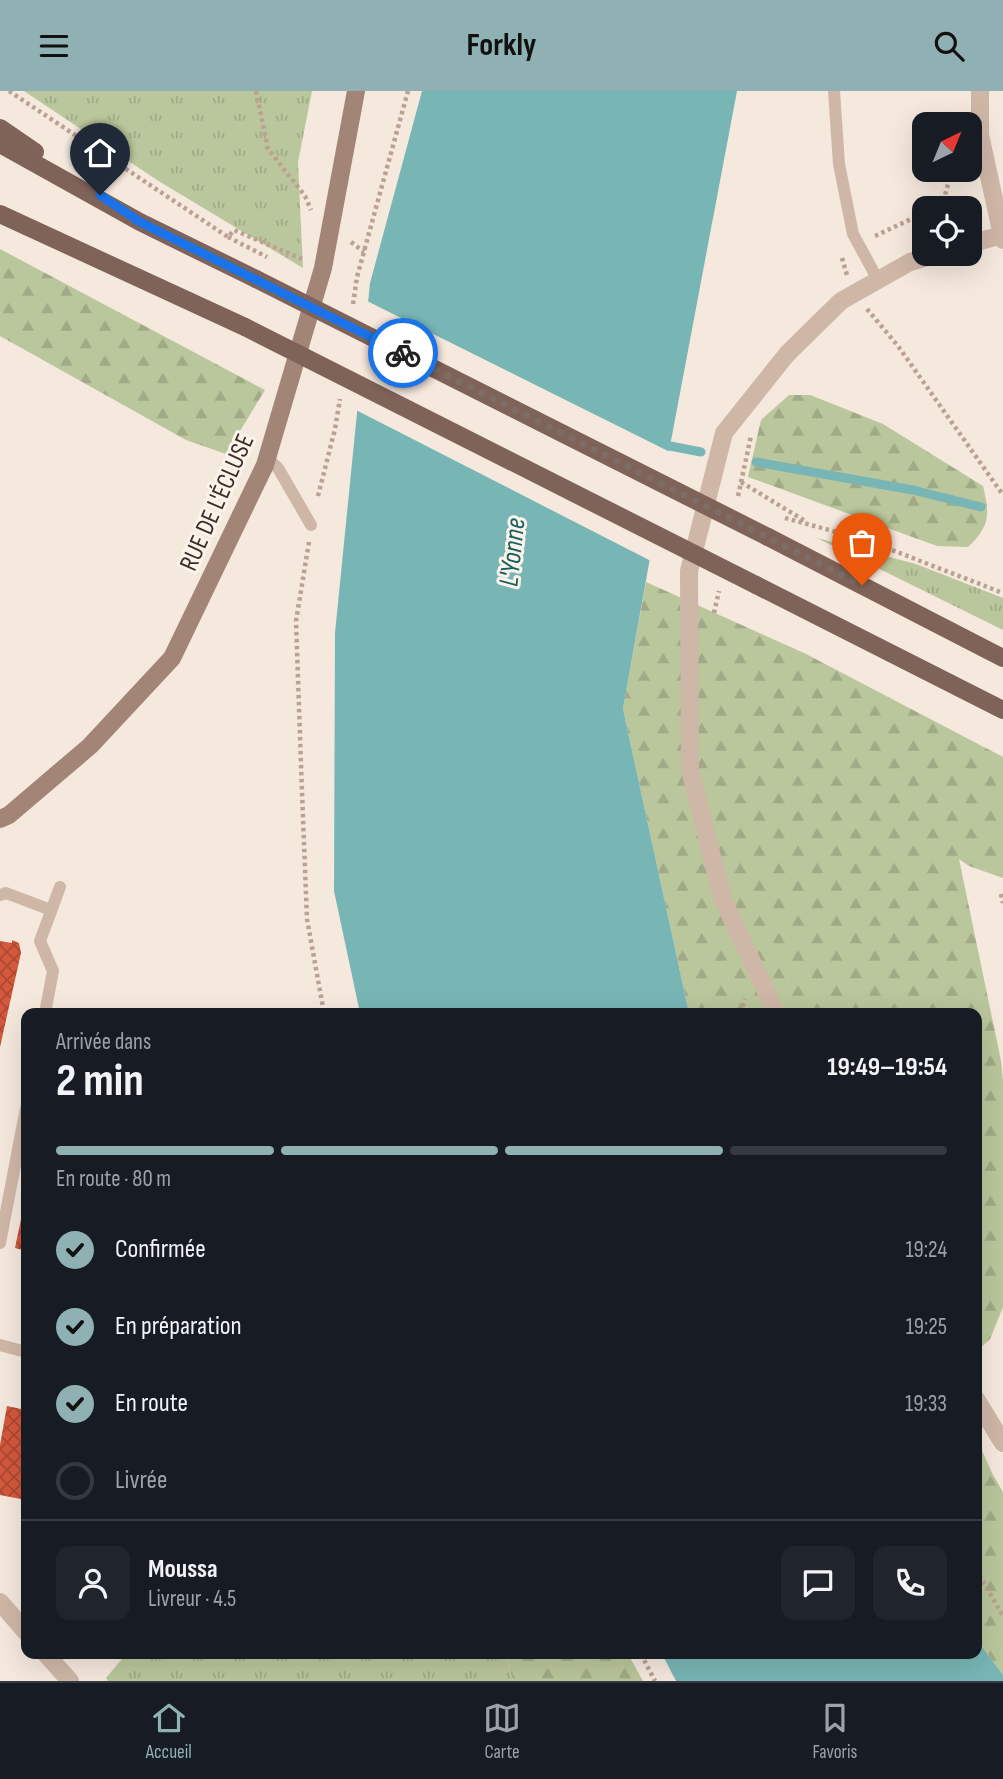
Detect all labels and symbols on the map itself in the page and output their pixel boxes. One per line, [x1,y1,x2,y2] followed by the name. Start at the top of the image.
[912,112,982,182] north arrow
[70,123,130,195] pin
[368,318,438,388] courier
[173,429,261,576] street label: RUE DE L'ÉCLUSE
[832,513,892,585] pin
[492,516,532,588] water label: L'Yonne

